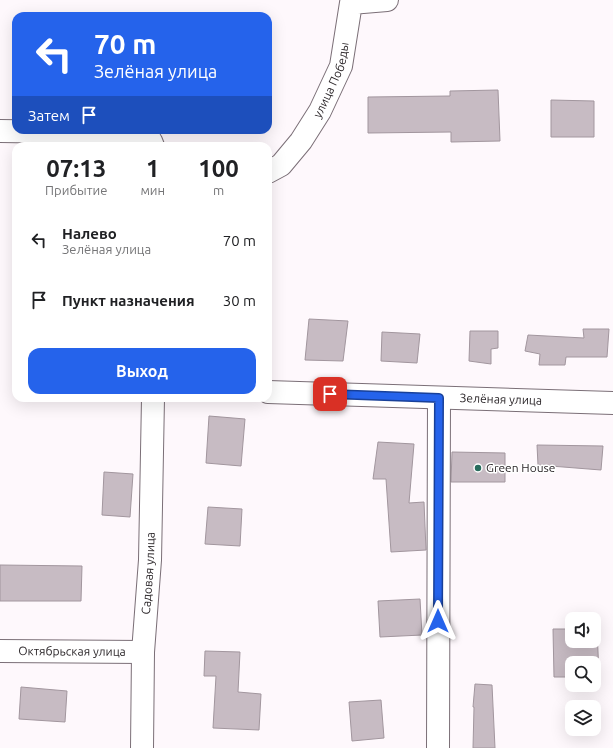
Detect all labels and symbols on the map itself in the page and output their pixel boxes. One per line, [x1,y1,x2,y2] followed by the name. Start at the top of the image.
[310,41,351,120] street label: улица Победы
[313,377,347,411] pin
[460,391,542,407] street label: Зелёная улица
[486,461,555,474] place label: Green House
[473,463,483,473] marker: Green House
[139,532,157,615] street label: Садовая улица
[417,600,459,642] position arrow
[18,644,126,658] street label: Октябрьская улица

